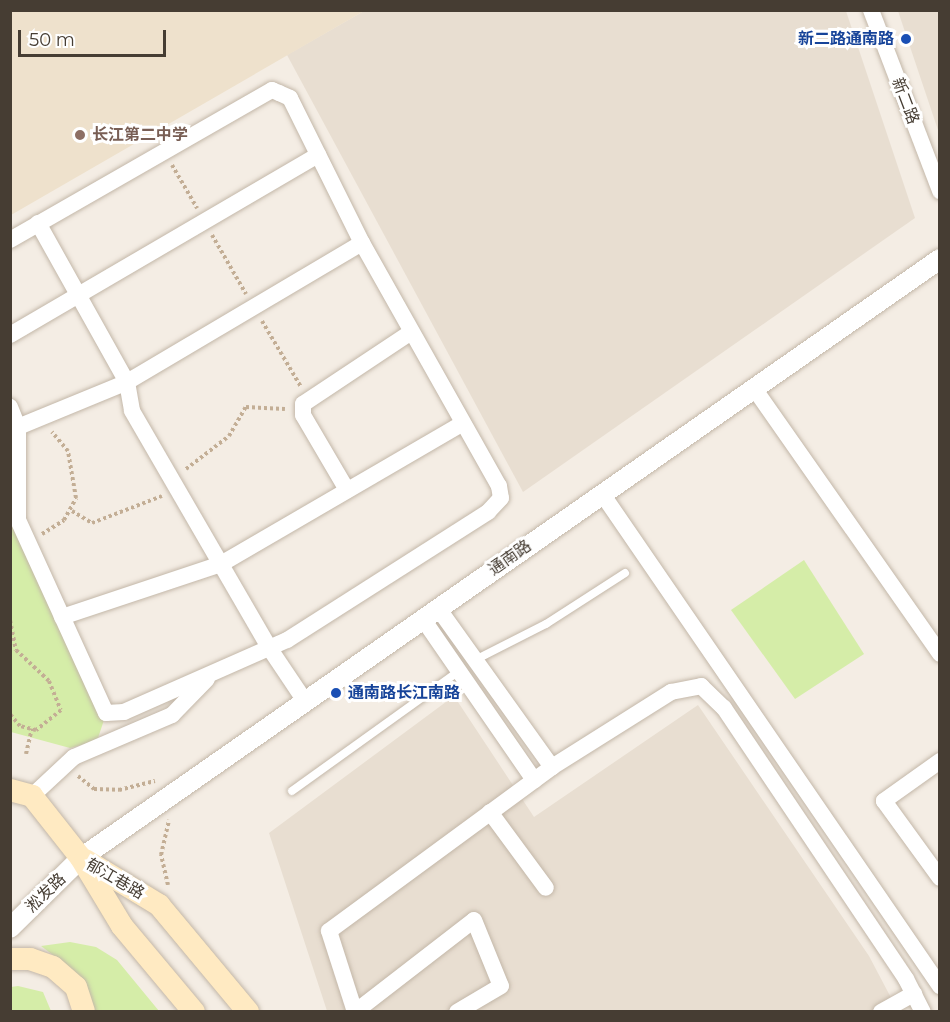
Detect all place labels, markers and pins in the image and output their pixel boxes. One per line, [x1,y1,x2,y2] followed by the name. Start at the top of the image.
[798,29,894,49] place label: 新二路通南路
[899,32,913,46] marker: 新二路通南路
[92,125,188,145] place label: 长江第二中学
[73,128,87,142] marker: 长江第二中学
[348,683,460,703] place label: 通南路长江南路
[329,686,343,700] marker: 通南路长江南路

